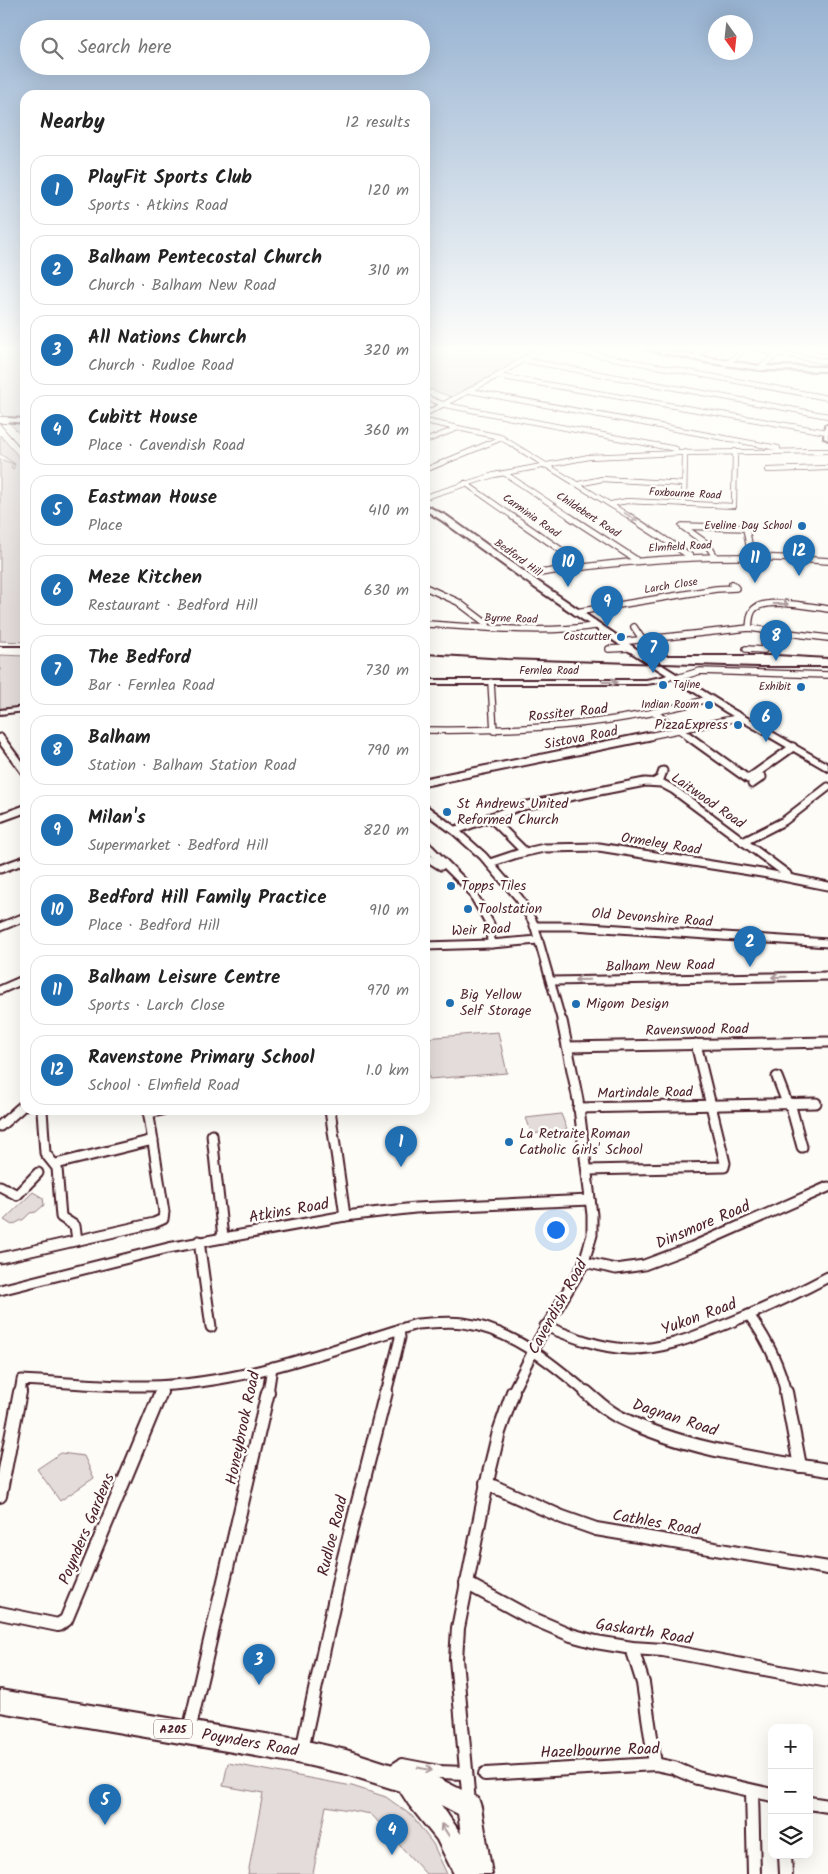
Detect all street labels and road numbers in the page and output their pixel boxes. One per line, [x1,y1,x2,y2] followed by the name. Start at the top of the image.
[648,483,722,505] street label: Foxbourne Road
[552,487,624,543] street label: Childebert Road
[498,489,564,543] street label: Carminia Road
[490,534,546,582] street label: Bedford Hill
[648,536,713,558] street label: Elmfield Road
[643,573,699,599] street label: Larch Close
[484,609,538,629] street label: Byrne Road
[519,662,579,680] street label: Fernlea Road
[527,698,610,728] street label: Rossiter Road
[542,720,621,756] street label: Sistova Road
[667,767,750,835] street label: Laitwood Road
[619,827,704,861] street label: Ormeley Road
[591,903,714,933] street label: Old Devonshire Road
[451,917,512,943] street label: Weir Road
[605,954,716,978] street label: Balham New Road
[645,1018,750,1042] street label: Ravenswood Road
[597,1081,694,1105] street label: Martindale Road
[247,1191,332,1230] street label: Atkins Road
[652,1193,755,1256] street label: Dinsmore Road
[522,1254,595,1359] street label: Cavendish Road
[658,1291,741,1342] street label: Yukon Road
[219,1368,267,1487] street label: Honeybrook Road
[629,1392,722,1444] street label: Dagnan Road
[52,1469,122,1589] street label: Poynders Gardens
[311,1492,355,1579] street label: Rudloe Road
[610,1503,703,1543] street label: Cathles Road
[594,1612,695,1652] street label: Gaskarth Road
[154,1720,192,1738] road number: A205
[200,1722,301,1764] street label: Poynders Road
[540,1736,661,1766] street label: Hazelbourne Road

